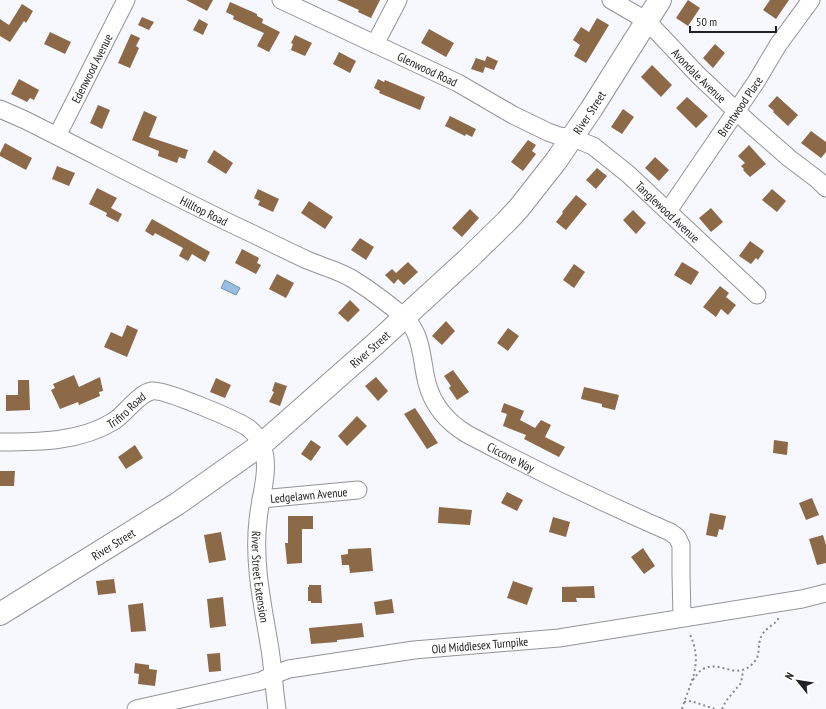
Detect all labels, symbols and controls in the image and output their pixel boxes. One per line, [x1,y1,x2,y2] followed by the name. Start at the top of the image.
[690,8,776,34] scale bar
[696,14,717,29] text: 50 m
[68,31,115,105] street label: Edenwood Avenue
[669,45,730,105] street label: Avondale Avenue
[395,48,460,89] street label: Glenwood Road
[714,73,765,139] street label: Brentwood Place
[569,87,609,137] street label: River Street
[633,178,703,245] street label: Tanglewood Avenue
[178,192,230,229] street label: Hilltop Road
[346,327,393,371] street label: River Street
[104,388,148,431] street label: Trifiro Road
[485,439,538,475] street label: Ciccone Way
[270,484,348,506] street label: Ledgelawn Avenue
[88,524,138,563] street label: River Street
[249,531,273,624] street label: River Street Extension
[431,633,529,656] street label: Old Middlesex Turnpike
[778,661,818,701] north arrow
[782,670,797,682] text: N

